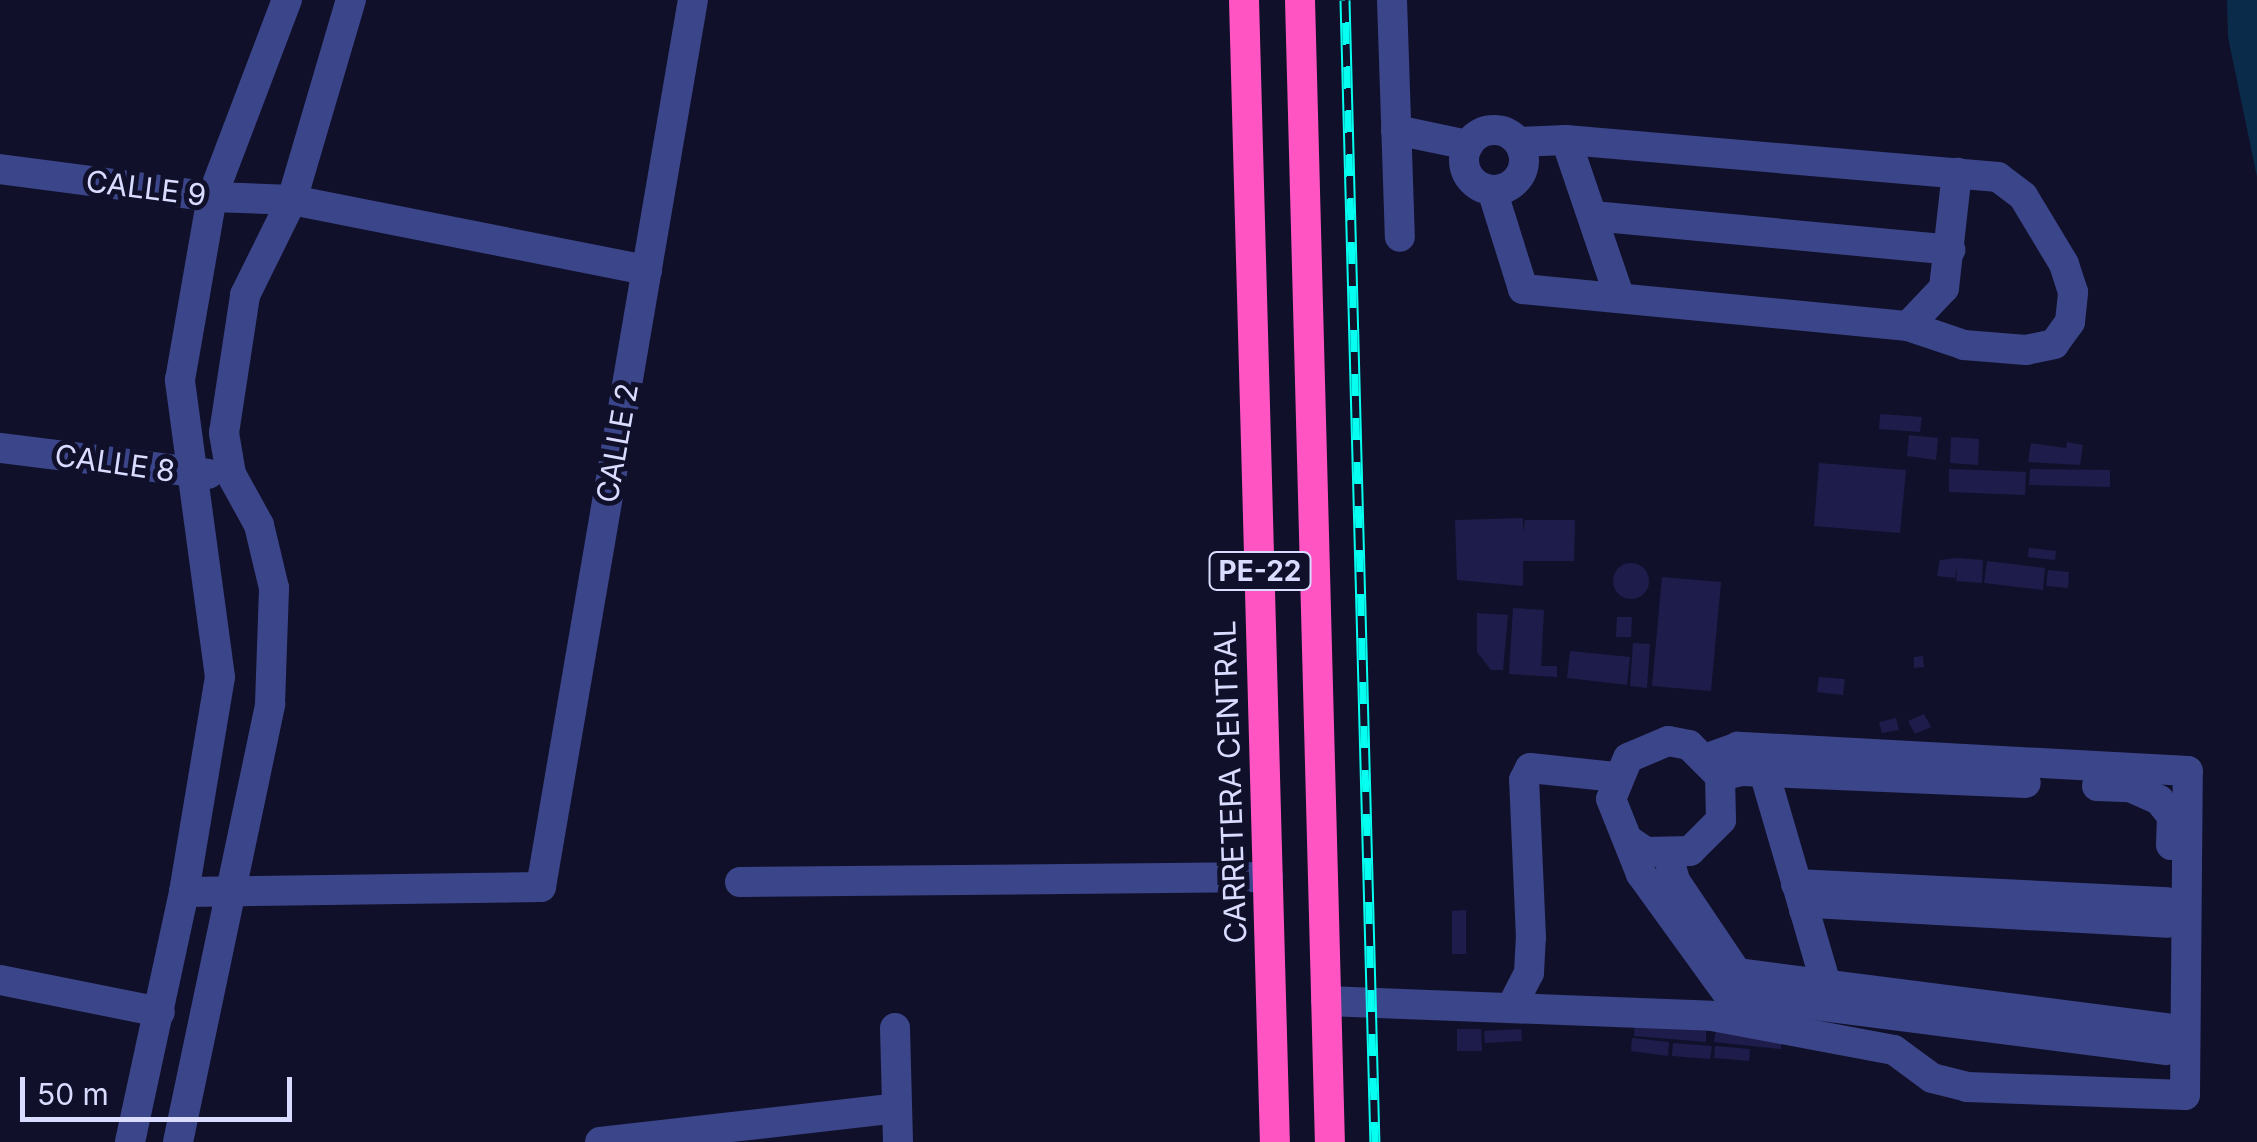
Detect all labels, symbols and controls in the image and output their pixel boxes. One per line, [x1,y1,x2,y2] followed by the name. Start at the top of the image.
[84,163,208,213] street label: CALLE 9
[589,380,645,506] street label: CALLE 2
[53,437,177,489] street label: CALLE 8
[1208,548,1312,594] road number: PE-22
[1206,620,1254,944] street label: CARRETERA CENTRAL
[25,1057,298,1119] scale bar
[37,1076,109,1112] text: 50 m

